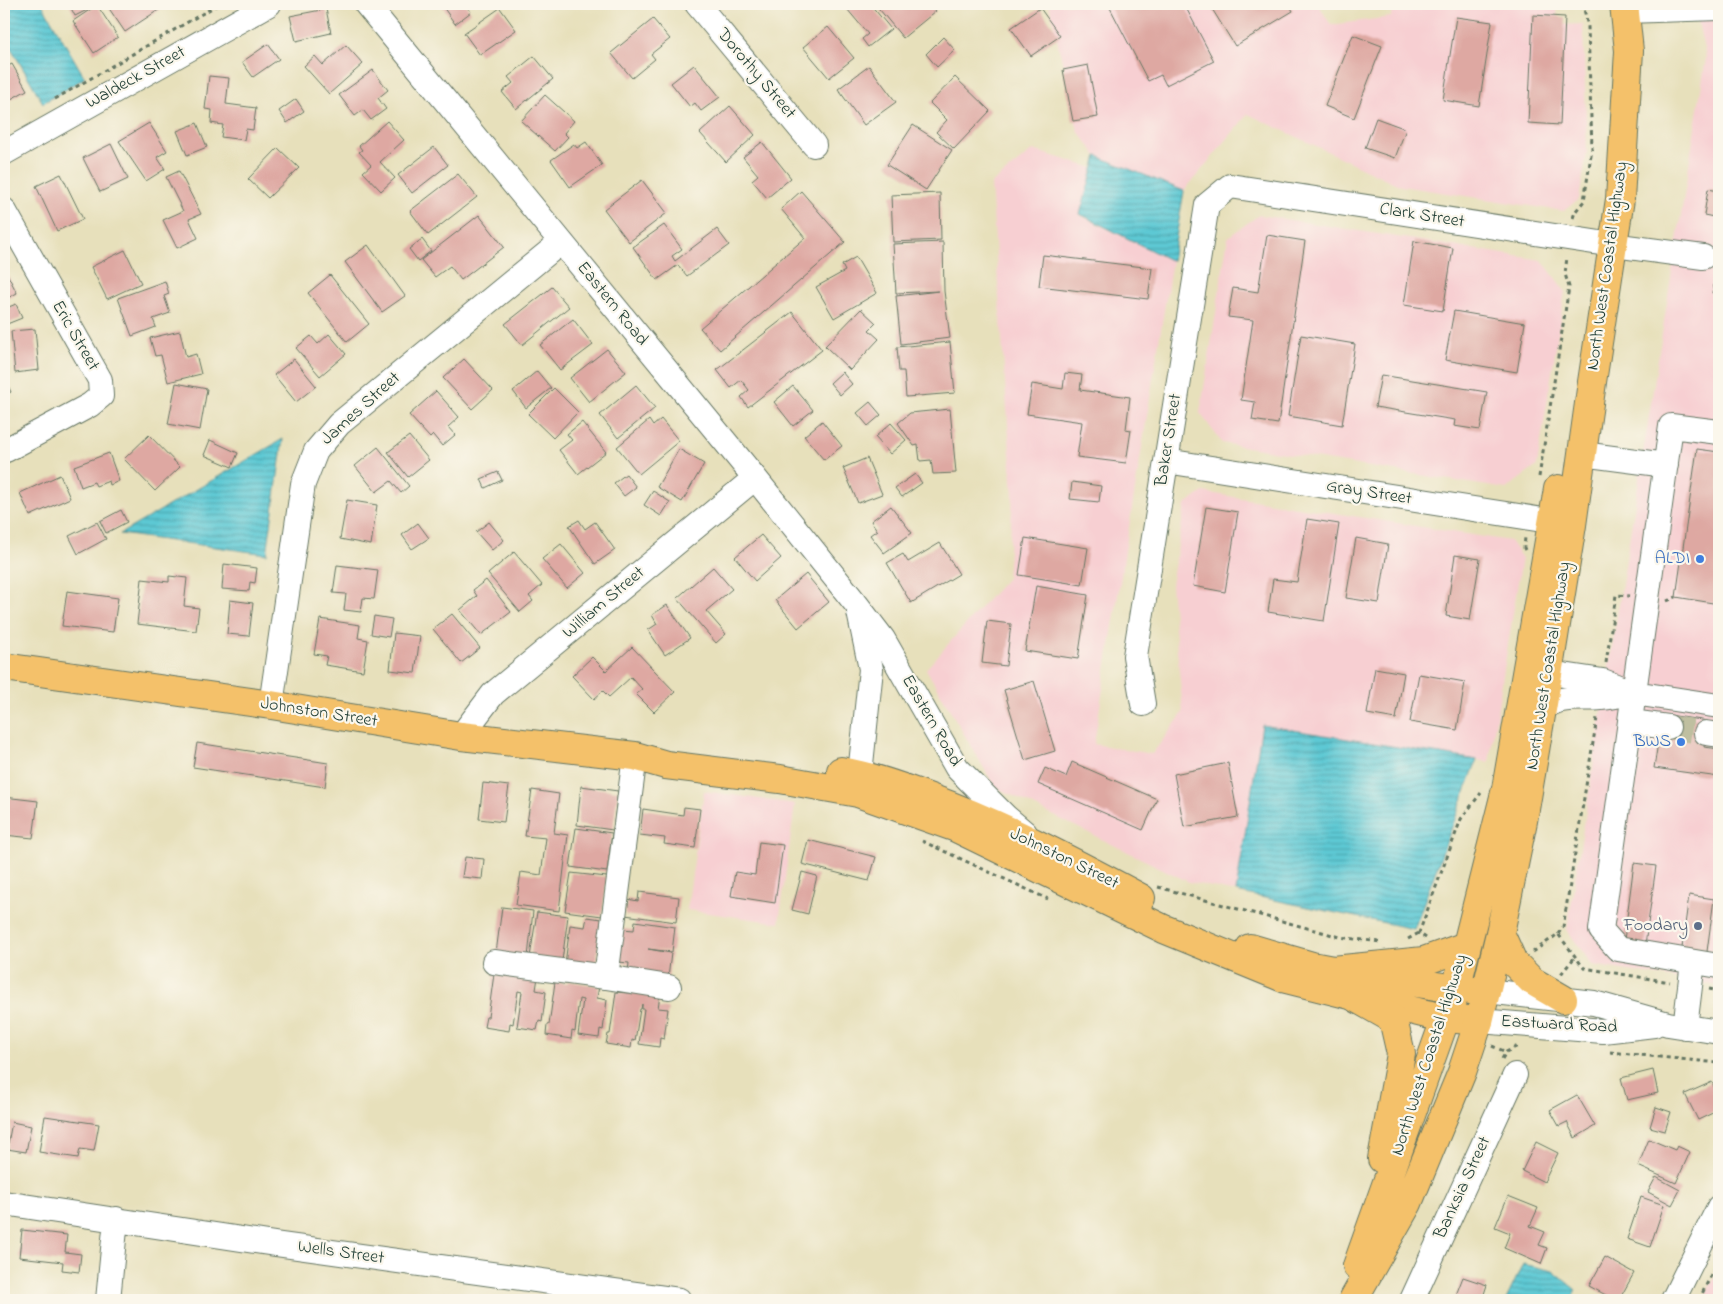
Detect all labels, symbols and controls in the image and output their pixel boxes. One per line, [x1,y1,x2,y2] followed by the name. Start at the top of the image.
[709,22,802,125] street label: Dorothy Street
[81,40,191,116] street label: Waldeck Street
[1580,160,1637,372] street label: North West Coastal Highway
[1378,196,1466,236] street label: Clark Street
[570,256,654,352] street label: Eastern Road
[44,296,106,376] street label: Eric Street
[315,366,407,452] street label: James Street
[1149,392,1189,489] street label: Baker Street
[1324,473,1414,513] street label: Gray Street
[1655,546,1690,572] place label: ALDI
[1694,553,1706,565] marker: ALDI
[1520,560,1579,772] street label: North West Coastal Highway
[557,561,651,645] street label: William Street
[894,670,968,772] street label: Eastern Road
[259,691,379,735] street label: Johnston Street
[1632,729,1671,755] place label: BWS
[1675,736,1687,748] marker: BWS
[1005,821,1123,897] street label: Johnston Street
[1623,913,1688,939] place label: Foodary
[1692,920,1704,932] marker: Foodary
[1385,951,1476,1159] street label: North West Coastal Highway
[1500,1009,1618,1041] street label: Eastward Road
[1427,1132,1498,1245] street label: Banksia Street
[296,1234,386,1272] street label: Wells Street

